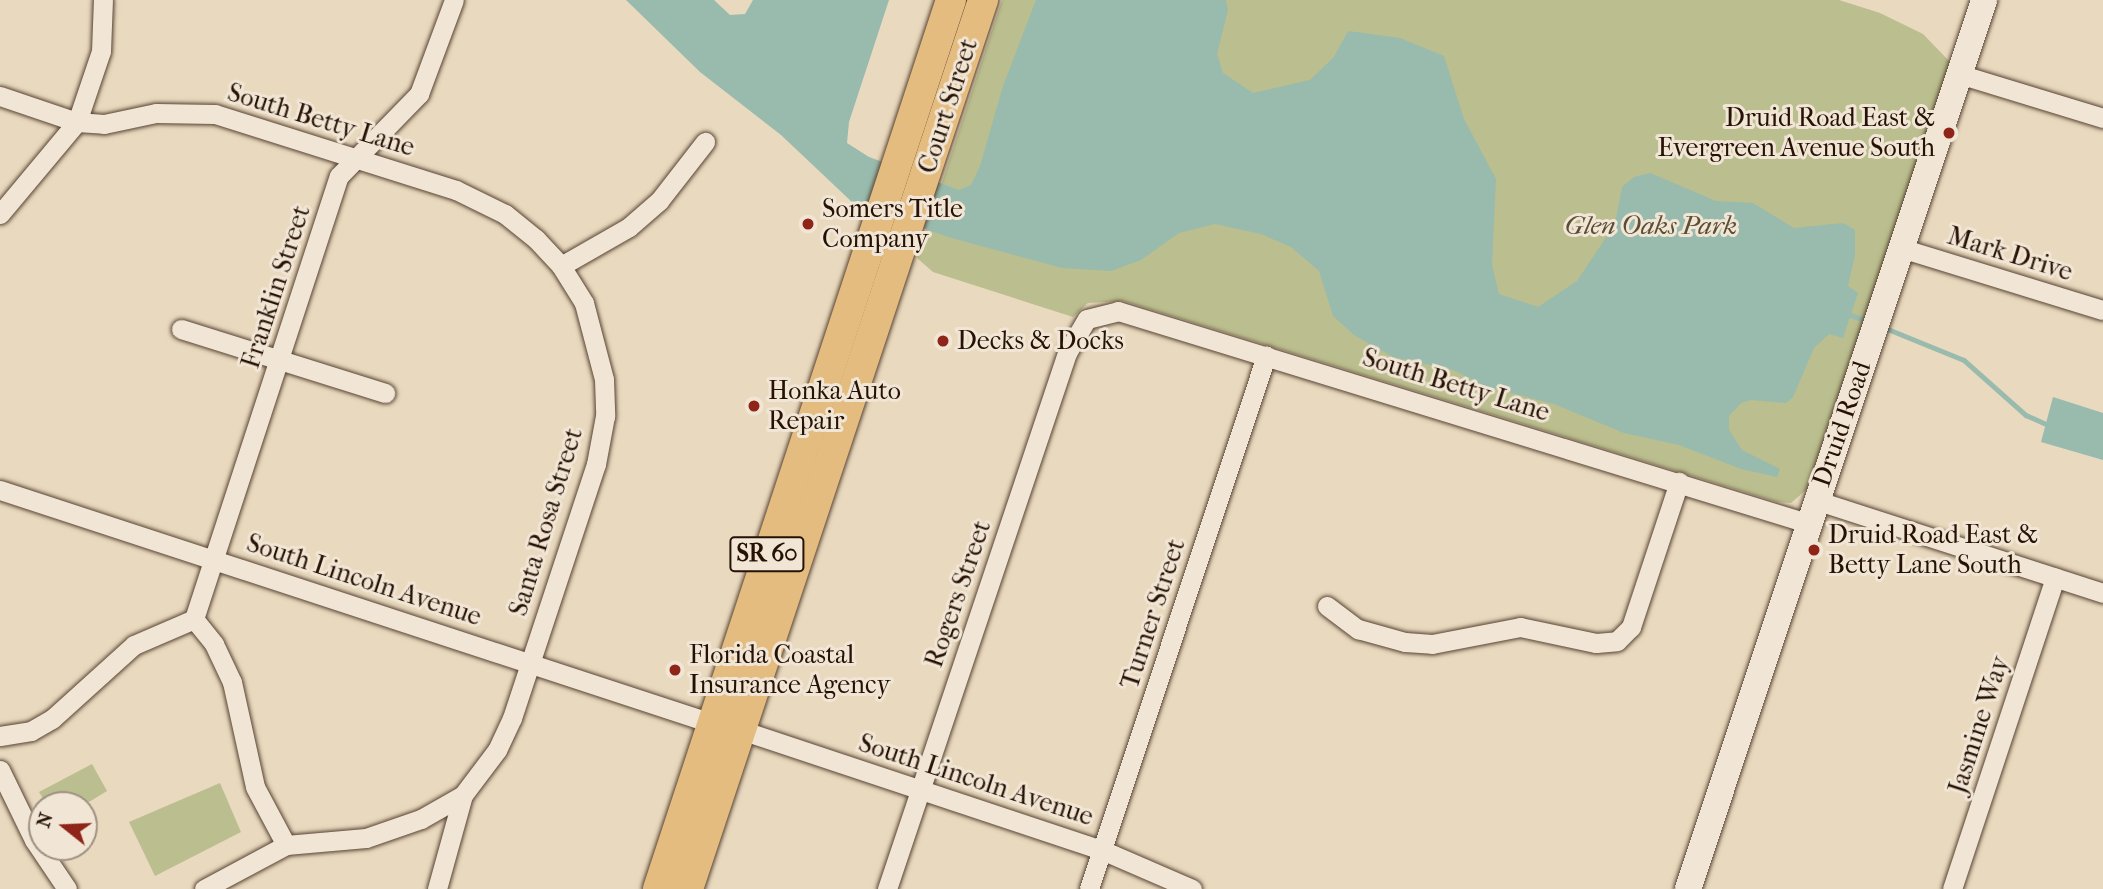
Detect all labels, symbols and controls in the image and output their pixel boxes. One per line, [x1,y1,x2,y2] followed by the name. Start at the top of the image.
[912,35,984,177] street label: Court Street
[224,77,418,163] street label: South Betty Lane
[1657,102,1935,164] place label: Druid Road East & Evergreen Avenue South
[1941,125,1957,141] marker: Druid Road East & Evergreen Avenue South
[822,193,963,255] place label: Somers Title Company
[235,201,317,373] street label: Franklin Street
[1565,210,1737,242] park label: Glen Oaks Park
[800,216,816,232] marker: Somers Title Company
[1944,220,2076,288] street label: Mark Drive
[957,325,1124,357] place label: Decks & Docks
[935,333,951,349] marker: Decks & Docks
[1359,342,1553,428] street label: South Betty Lane
[1806,357,1878,491] street label: Druid Road
[768,375,901,436] place label: Honka Auto Repair
[746,398,762,414] marker: Honka Auto Repair
[503,424,589,620] street label: Santa Rosa Street
[918,516,998,672] street label: Rogers Street
[1828,519,2038,580] place label: Druid Road East & Betty Lane South
[243,527,485,633] street label: South Lincoln Avenue
[728,534,806,574] road number: SR 60
[1114,535,1192,693] street label: Turner Street
[1806,542,1822,558] marker: Druid Road East & Betty Lane South
[689,639,890,700] place label: Florida Coastal Insurance Agency
[1942,652,2016,798] street label: Jasmine Way
[667,662,683,678] marker: Florida Coastal Insurance Agency
[855,727,1097,833] street label: South Lincoln Avenue
[28,791,98,861] north arrow
[32,810,58,830] text: N

